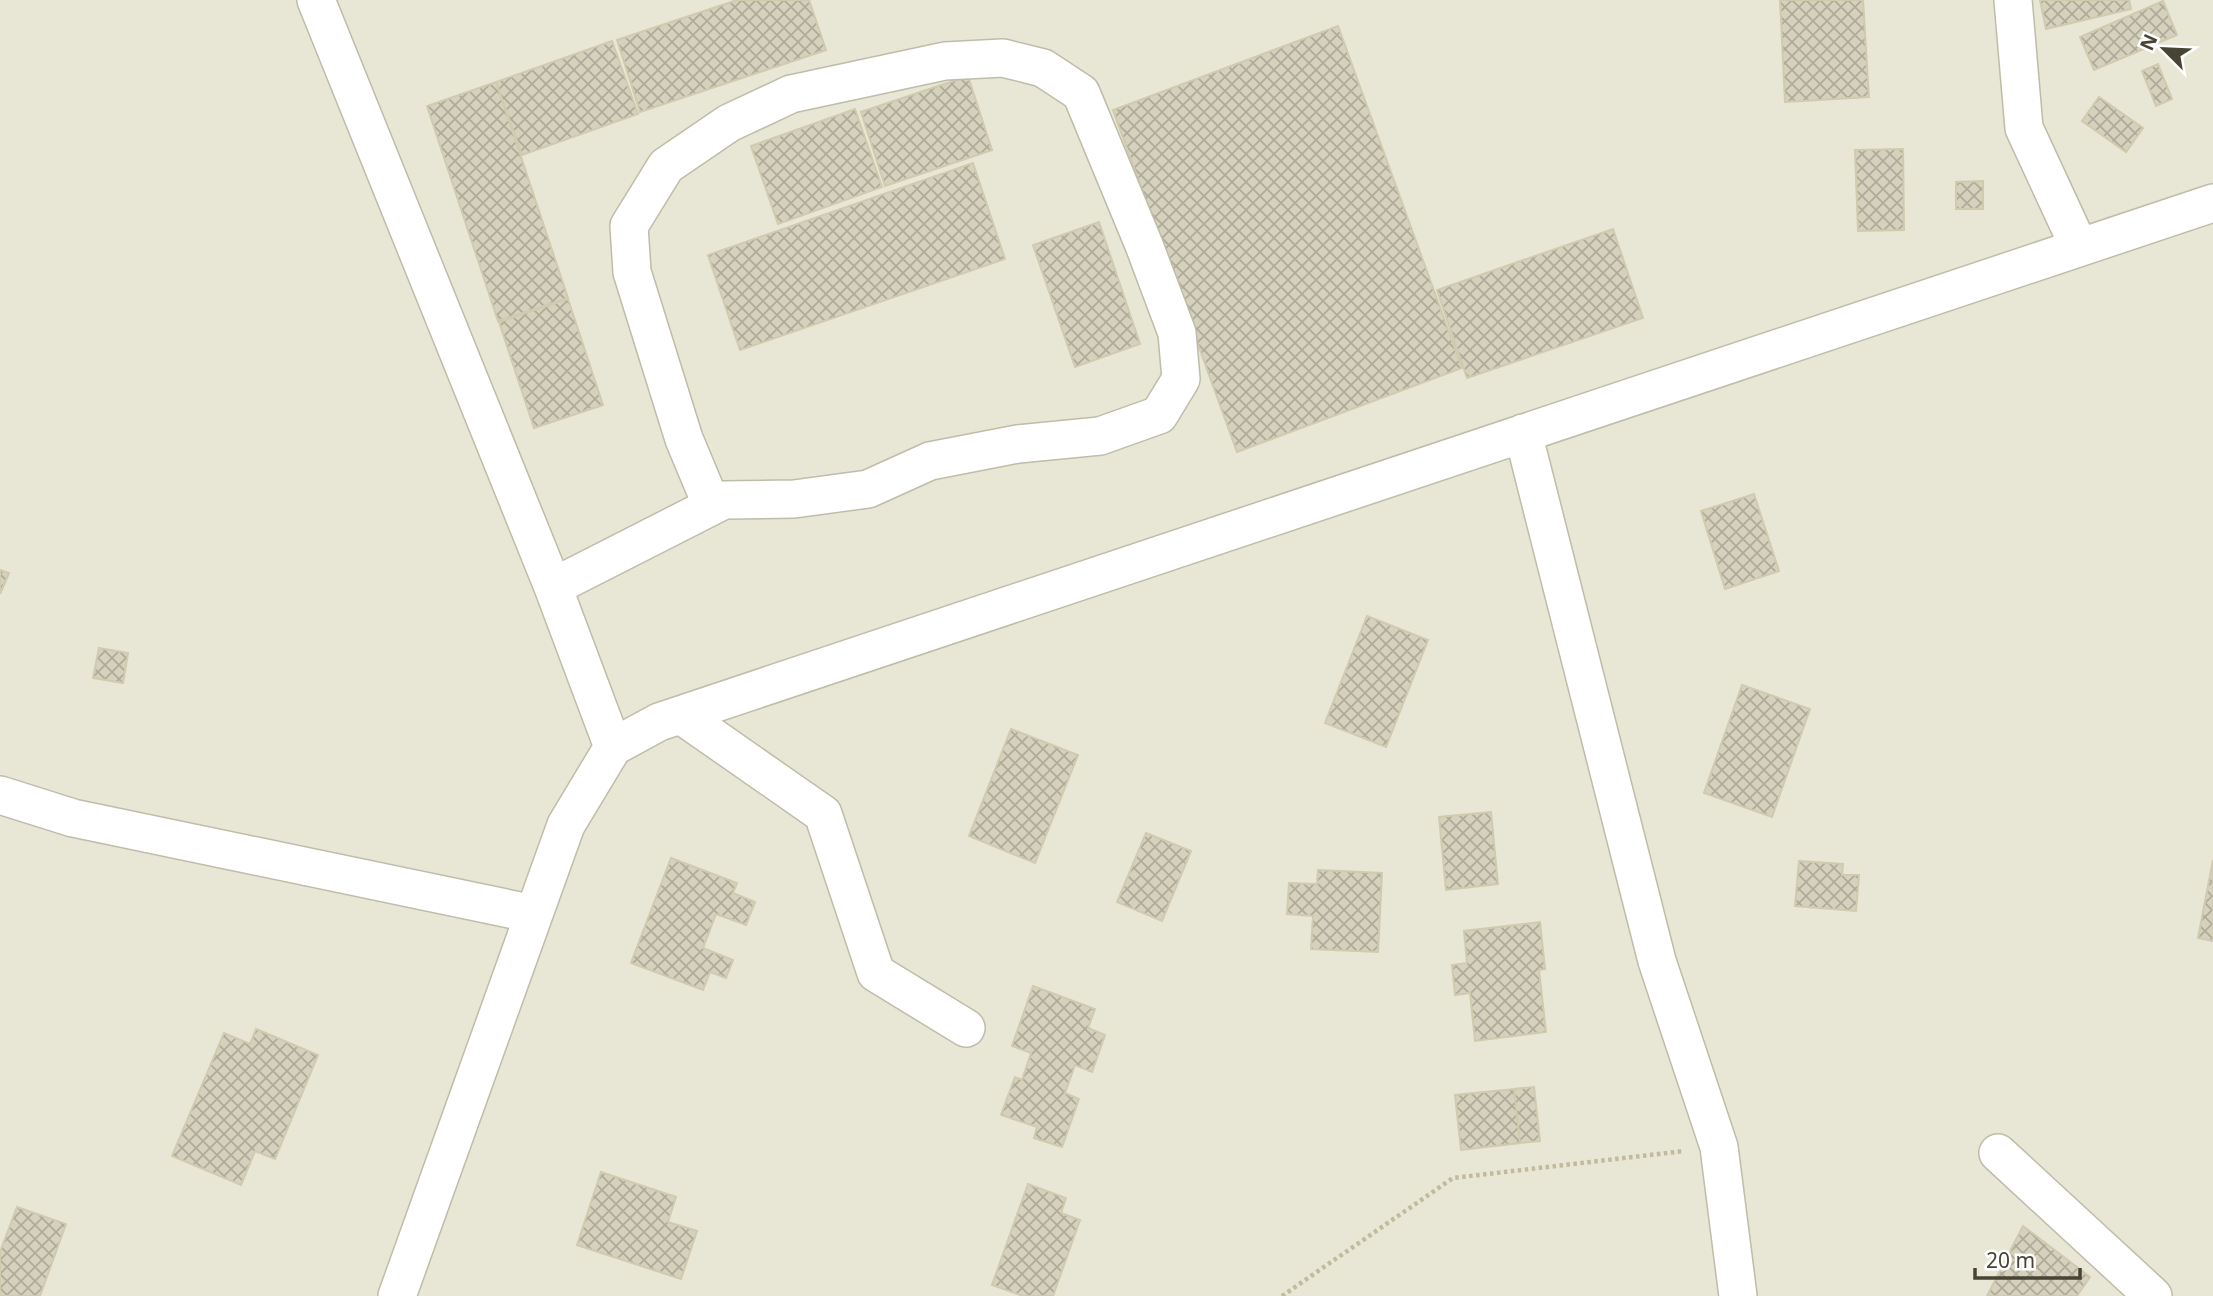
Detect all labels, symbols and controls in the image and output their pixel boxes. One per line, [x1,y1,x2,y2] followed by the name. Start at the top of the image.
[2129,14,2199,84] north arrow
[2133,30,2163,54] text: N
[1975,1236,2080,1280] scale bar
[1986,1246,2035,1274] text: 20 m

